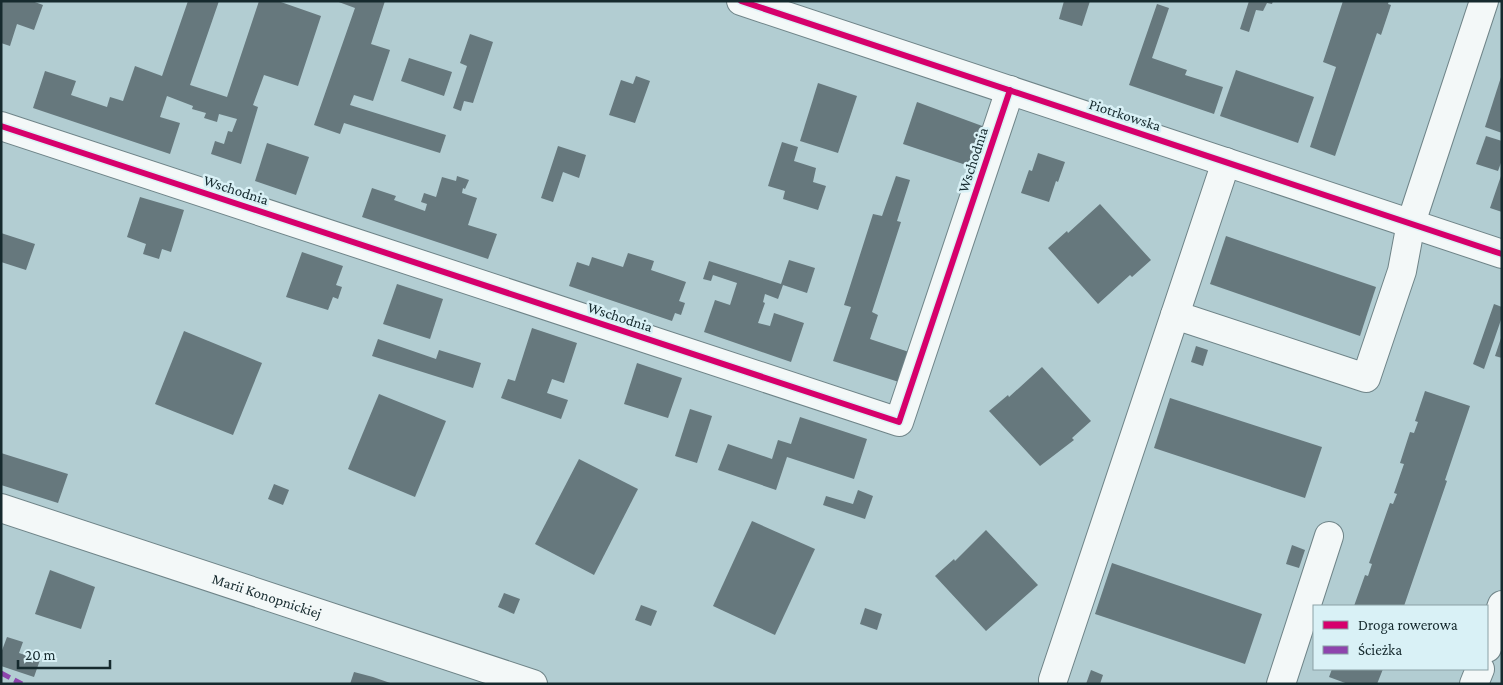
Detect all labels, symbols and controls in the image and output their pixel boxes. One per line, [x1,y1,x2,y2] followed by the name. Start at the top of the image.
[1087,96,1163,134] street label: Piotrkowska
[955,125,991,195] street label: Wschodnia
[201,172,271,208] street label: Wschodnia
[585,299,655,335] street label: Wschodnia
[210,570,324,622] street label: Marii Konopnickiej
[1313,605,1488,670] legend
[1358,617,1458,634] text: Droga rowerowa
[18,638,110,670] scale bar
[1358,642,1402,658] text: Ścieżka
[25,647,56,663] text: 20 m

